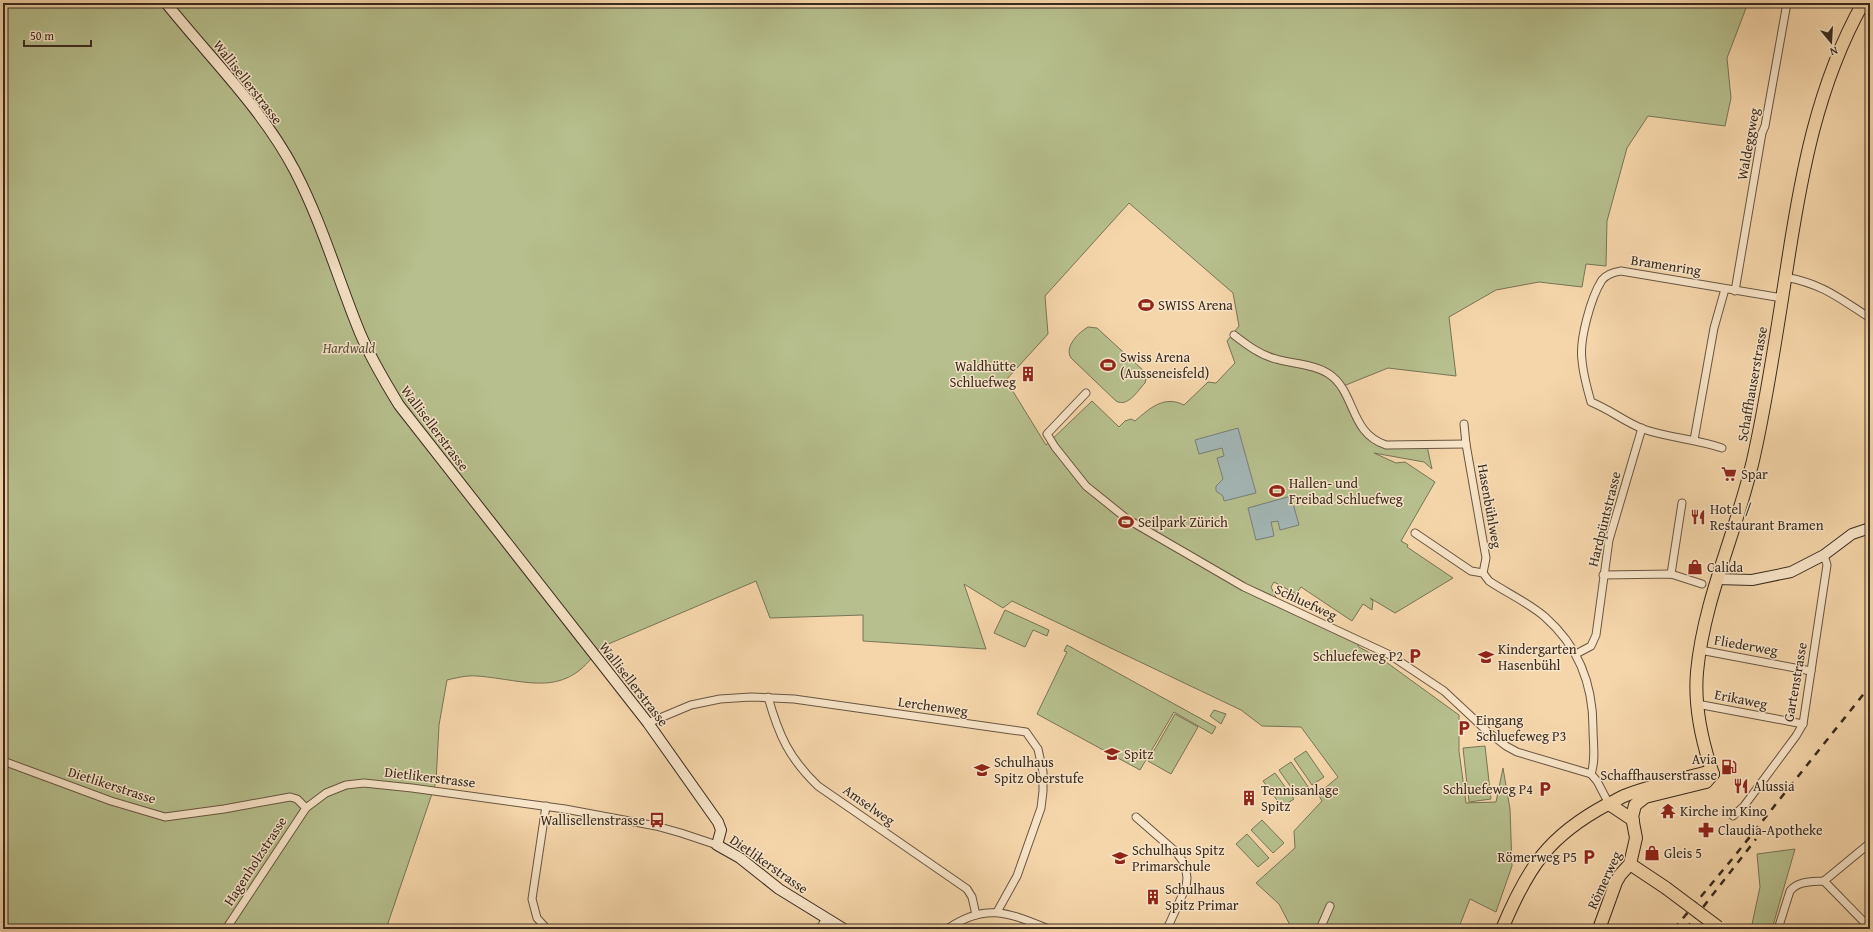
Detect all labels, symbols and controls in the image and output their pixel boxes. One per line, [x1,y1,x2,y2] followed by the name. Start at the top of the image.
[24,22,91,48] scale bar
[1811,22,1851,62] north arrow
[30,27,54,44] text: 50 m
[209,35,288,129] street label: Wallisellerstrasse
[1828,43,1840,60] text: N
[1732,106,1764,182] street label: Waldeggweg
[1630,250,1702,280] street label: Bramenring
[1158,295,1233,315] place label: SWISS Arena
[1137,296,1155,314] sports icon: SWISS Arena
[1732,324,1772,443] street label: Schaffhauserstrasse
[322,338,375,358] park label: Hardwald
[1120,347,1209,383] place label: Swiss Arena (Ausseneisfeld)
[950,356,1016,392] place label: Waldhütte Schluefweg
[1099,356,1117,374] sports icon: Swiss Arena (Ausseneisfeld)
[1019,365,1037,383] building icon: Waldhütte Schluefweg
[396,381,474,475] street label: Wallisellerstrasse
[1473,462,1507,550] street label: Hasenbühlweg
[1741,464,1768,484] place label: Spar
[1720,465,1738,483] supermarket icon: Spar
[1583,469,1626,569] street label: Hardpüntstrasse
[1289,473,1403,509] place label: Hallen- und Freibad Schluefweg
[1268,482,1286,500] sports icon: Hallen- und Freibad Schluefweg
[1710,499,1824,535] place label: Hotel / Restaurant Bramen
[1689,508,1707,526] restaurant icon: Hotel / Restaurant Bramen
[1138,512,1228,532] place label: Seilpark Zürich
[1117,513,1135,531] sports icon: Seilpark Zürich
[1707,557,1744,577] place label: Calida
[1686,558,1704,576] shop icon: Calida
[1272,579,1340,625] street label: Schluefweg
[1713,630,1779,660] street label: Fliederweg
[595,637,674,731] street label: Wallisellerstrasse
[1498,639,1577,675] place label: Kindergarten Hasenbühl
[1778,640,1812,723] street label: Gartenstrasse
[1313,646,1403,666] place label: Schluefeweg P2
[1406,647,1424,665] parking icon: Schluefeweg P2
[1477,648,1495,666] school or university icon: Kindergarten Hasenbühl
[1713,684,1769,714] street label: Erikaweg
[897,691,969,721] street label: Lerchenweg
[1476,710,1566,746] place label: Eingang Schluefeweg P3
[1455,719,1473,737] parking icon: Eingang Schluefeweg P3
[1124,744,1153,764] place label: Spitz
[1103,745,1121,763] school or university icon: Spitz
[1600,749,1717,785] place label: Avia Schaffhauserstrasse
[994,752,1084,788] place label: Schulhaus Spitz Oberstufe
[1720,758,1738,776] fuel station icon: Avia Schaffhauserstrasse
[65,761,159,809] street label: Dietlikerstrasse
[973,761,991,779] school or university icon: Schulhaus Spitz Oberstufe
[383,762,477,793] street label: Dietlikerstrasse
[1753,776,1795,796] place label: Alussia
[1732,777,1750,795] restaurant icon: Alussia
[1443,779,1533,799] place label: Schluefeweg P4
[839,780,899,830] street label: Amselweg
[1261,780,1339,816] place label: Tennisanlage Spitz
[1536,780,1554,798] parking icon: Schluefeweg P4
[1240,789,1258,807] building icon: Tennisanlage Spitz
[1680,801,1767,821] place label: Kirche im Kino
[1659,802,1677,820] temple icon: Kirche im Kino
[540,810,645,830] place label: Wallisellenstrasse
[648,811,666,829] bus stop icon: Wallisellenstrasse
[219,812,292,910] street label: Hagenholzstrasse
[1718,820,1823,840] place label: Claudia-Apotheke
[1697,821,1715,839] pharmacy icon: Claudia-Apotheke
[726,830,813,899] street label: Dietlikerstrasse
[1132,840,1224,876] place label: Schulhaus Spitz Primarschule
[1664,843,1702,863] place label: Gleis 5
[1643,844,1661,862] shop icon: Gleis 5
[1497,847,1577,867] place label: Römerweg P5
[1580,848,1598,866] parking icon: Römerweg P5
[1582,848,1626,912] street label: Römerweg
[1111,849,1129,867] school or university icon: Schulhaus Spitz Primarschule
[1165,879,1239,915] place label: Schulhaus Spitz Primar
[1144,888,1162,906] building icon: Schulhaus Spitz Primar

